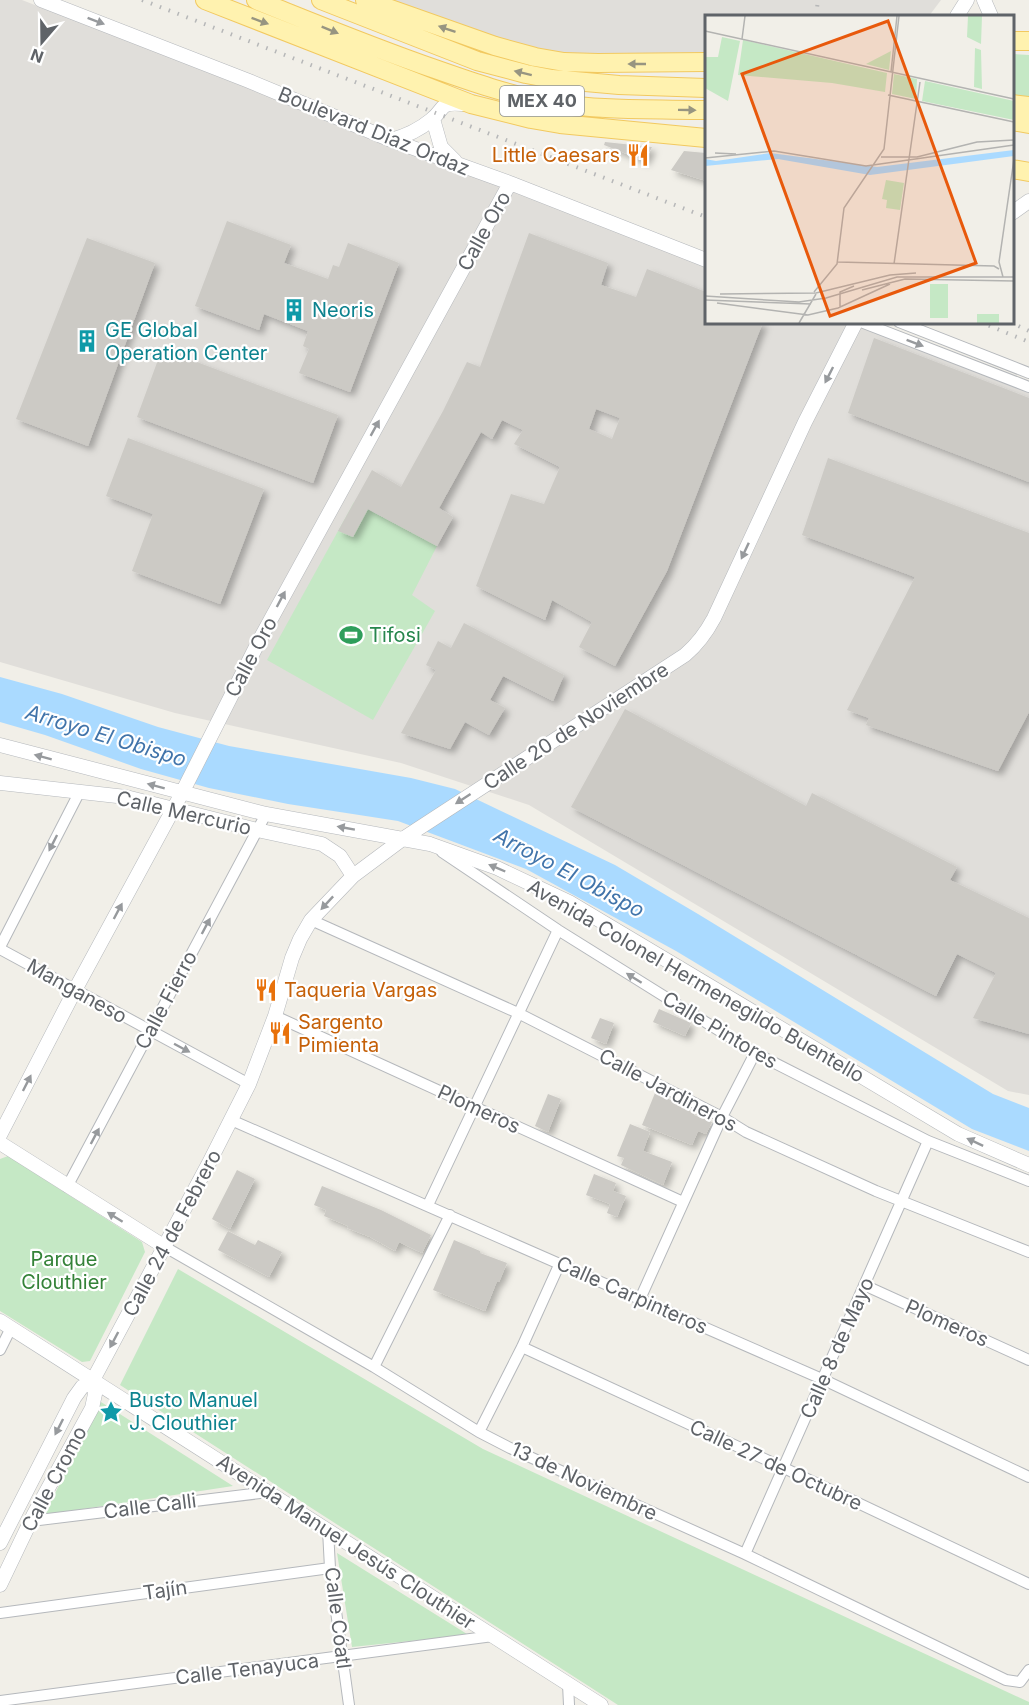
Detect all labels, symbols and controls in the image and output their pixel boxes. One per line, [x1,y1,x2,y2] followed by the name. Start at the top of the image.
[12,12,72,72] north arrow
[705,15,1014,324] inset map
[87,17,105,26] one-way arrow
[251,17,269,27] one-way arrow
[437,23,455,33] one-way arrow
[322,25,340,35] one-way arrow
[28,45,46,68] text: N
[627,59,646,69] one-way arrow
[514,67,532,77] one-way arrow
[275,82,473,180] street label: Boulevard Diaz Ordaz
[500,86,584,116] road number: MEX 40
[678,105,697,115] one-way arrow
[625,142,651,168] restaurant icon: Little Caesars
[492,143,620,167] place label: Little Caesars
[452,187,516,275] street label: Calle Oro
[281,297,307,323] building icon: Neoris
[312,298,374,322] place label: Neoris
[105,318,268,365] place label: GE Global Operation Center
[74,328,100,354] building icon: GE Global Operation Center
[907,339,925,349] one-way arrow
[824,366,834,383] one-way arrow
[370,419,380,436] one-way arrow
[741,542,750,559] one-way arrow
[276,591,286,608] one-way arrow
[220,613,282,701] street label: Calle Oro
[338,622,364,648] sports icon: Tifosi
[369,623,421,647] place label: Tifosi
[479,657,673,795] street label: Calle 20 de Noviembre
[22,699,189,772] water label: Arroyo El Obispo
[34,752,52,761] one-way arrow
[147,781,165,791] one-way arrow
[114,786,254,840] street label: Calle Mercurio
[455,793,471,804] one-way arrow
[489,822,649,923] water label: Arroyo El Obispo
[336,823,355,832] one-way arrow
[48,835,58,852] one-way arrow
[487,863,505,873] one-way arrow
[523,874,869,1088] street label: Avenida Colonel Hermenegildo Buentello
[320,895,334,910] one-way arrow
[113,902,123,919] one-way arrow
[201,917,211,934] one-way arrow
[130,947,202,1053] street label: Calle Fierro
[23,954,131,1028] street label: Manganeso
[626,972,642,983] one-way arrow
[253,977,279,1003] restaurant icon: Taqueria Vargas
[284,978,437,1002] place label: Taqueria Vargas
[658,986,782,1074] street label: Calle Pintores
[298,1010,383,1057] place label: Sargento Pimienta
[267,1020,293,1046] restaurant icon: Sargento Pimienta
[174,1043,191,1053] one-way arrow
[595,1043,741,1137] street label: Calle Jardineros
[22,1075,32,1092] one-way arrow
[434,1079,524,1139] street label: Plomeros
[90,1127,100,1144] one-way arrow
[967,1138,984,1147] one-way arrow
[118,1145,226,1321] street label: Calle 24 de Febrero
[107,1211,123,1222] one-way arrow
[21,1247,107,1294] park label: Parque Clouthier
[553,1251,711,1339] street label: Calle Carpinteros
[795,1274,879,1422] street label: Calle 8 de Mayo
[902,1294,992,1352] street label: Plomeros
[109,1332,119,1349] one-way arrow
[129,1388,258,1435] place label: Busto Manuel J. Clouthier
[98,1399,124,1425] place icon: Busto Manuel J. Clouthier
[686,1414,866,1516] street label: Calle 27 de Octubre
[54,1418,64,1435] one-way arrow
[16,1422,92,1536] street label: Calle Cromo
[507,1437,661,1525] street label: 13 de Noviembre
[212,1449,480,1635] street label: Avenida Manuel Jesús Clouthier
[102,1488,198,1524] street label: Calle Calli
[320,1566,356,1670] street label: Calle Cóatl
[141,1575,189,1605] street label: Tajín
[174,1648,320,1690] street label: Calle Tenayuca

